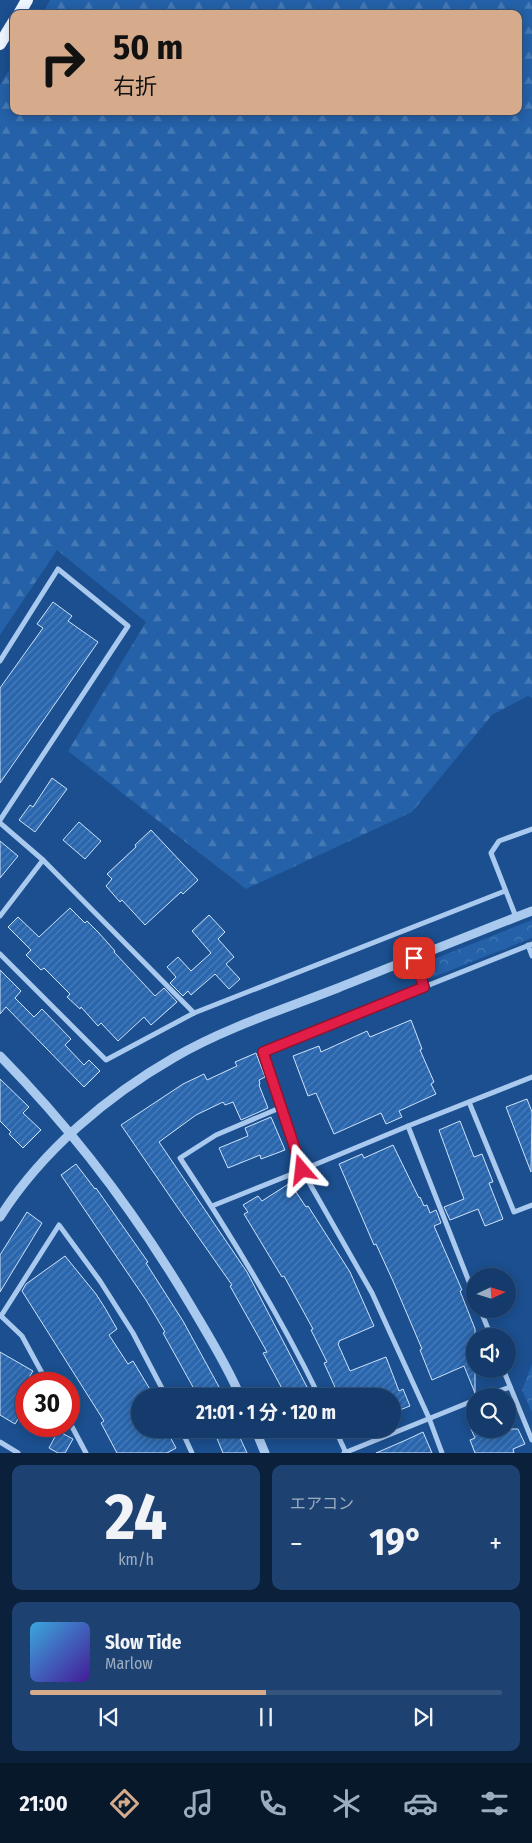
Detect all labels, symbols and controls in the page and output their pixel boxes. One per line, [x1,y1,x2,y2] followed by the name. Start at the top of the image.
[113,26,183,68] text: 50 m
[30,30,95,95] icon: right
[113,73,157,100] text: 右折
[393,937,435,979] pin
[400,944,428,972] icon: arrive
[275,1143,327,1195] position arrow
[466,1268,516,1318] north arrow
[466,1268,516,1438] map controls
[466,1328,516,1378] button: sound
[15,1372,80,1437] speed limit sign: 30
[466,1388,516,1438] button: search
[196,1401,336,1424] text: 21:01 · 1 分 · 120 m
[105,1478,167,1556] text: 24
[290,1494,354,1513] text: エアコン
[369,1519,423,1565] text: 19°
[290,1527,303,1560] text: −
[489,1527,502,1560] text: +
[118,1550,154,1569] text: km/h
[105,1631,181,1654] text: Slow Tide
[105,1654,153,1673] text: Marlow
[95,1703,123,1731] icon: previous
[252,1703,280,1731] icon: pause
[409,1703,437,1731] icon: next
[107,1786,142,1821] icon: directions
[181,1786,216,1821] icon: music
[255,1786,290,1821] icon: phone
[329,1786,364,1821] icon: climate
[403,1786,438,1821] icon: car
[477,1786,512,1821] icon: filters
[20,1790,68,1817] text: 21:00

